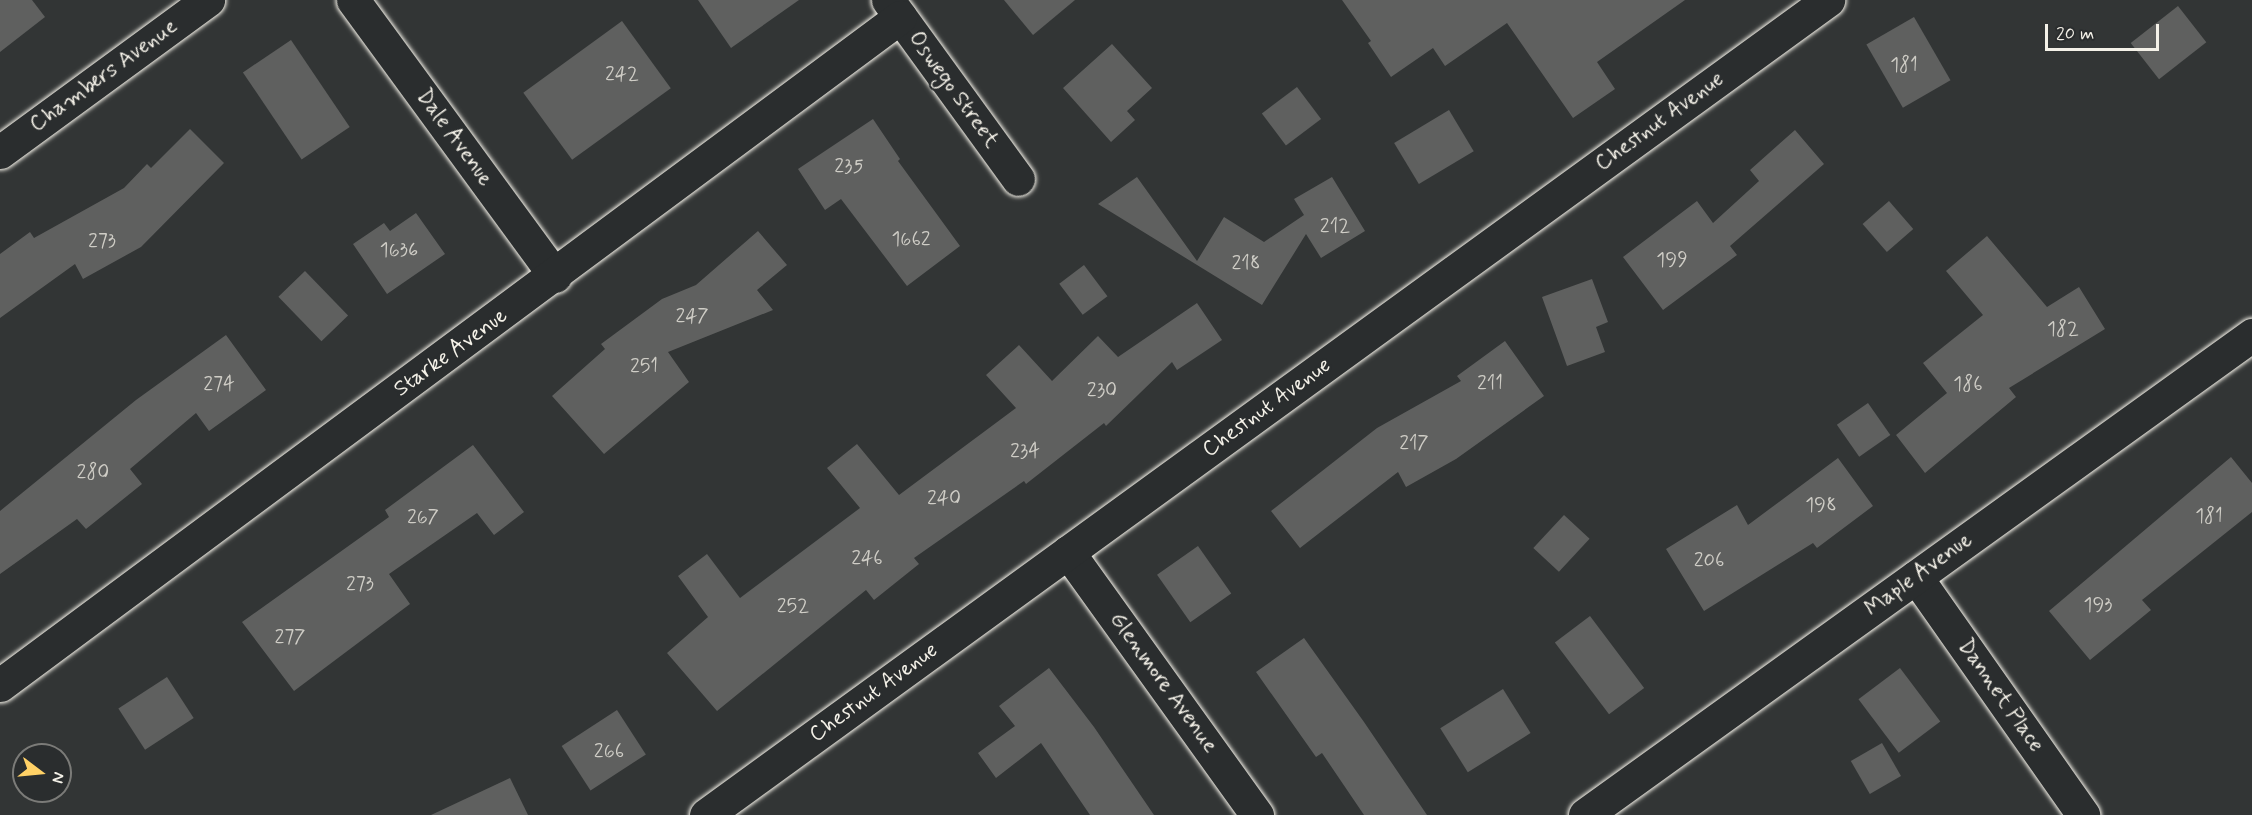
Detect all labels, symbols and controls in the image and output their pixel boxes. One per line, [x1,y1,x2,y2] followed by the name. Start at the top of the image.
[2048,12,2162,50] scale bar
[24,13,184,139] street label: Chambers Avenue
[2056,22,2094,46] text: 20 m
[902,27,1004,153] street label: Oswego Street
[1890,53,1918,77] house number: 181
[605,62,639,86] house number: 242
[1589,65,1731,179] street label: Chestnut Avenue
[409,83,499,193] street label: Dale Avenue
[834,154,864,178] house number: 235
[1320,214,1350,238] house number: 212
[891,227,931,251] house number: 1662
[88,229,116,253] house number: 273
[380,238,418,262] house number: 1636
[1656,248,1688,272] house number: 199
[1231,251,1261,275] house number: 218
[388,302,514,404] street label: Starke Avenue
[675,304,709,328] house number: 247
[2047,317,2079,341] house number: 182
[1196,351,1338,465] street label: Chestnut Avenue
[630,354,658,378] house number: 251
[1477,371,1503,395] house number: 211
[203,372,235,396] house number: 274
[1953,372,1983,396] house number: 186
[1087,378,1117,402] house number: 230
[1399,431,1429,455] house number: 217
[1010,439,1040,463] house number: 234
[77,460,109,484] house number: 280
[927,486,961,510] house number: 240
[1805,493,1837,517] house number: 198
[2195,504,2223,528] house number: 181
[407,505,439,529] house number: 267
[1859,526,1979,624] street label: Maple Avenue
[851,546,883,570] house number: 246
[1694,548,1724,572] house number: 206
[346,572,374,596] house number: 273
[2083,593,2113,617] house number: 193
[777,594,809,618] house number: 252
[1103,608,1223,758] street label: Glenmore Avenue
[274,625,306,649] house number: 277
[1951,634,2049,758] street label: Dannet Place
[803,636,945,750] street label: Chestnut Avenue
[594,739,624,763] house number: 266
[12,743,72,803] north arrow
[46,770,69,786] text: N

